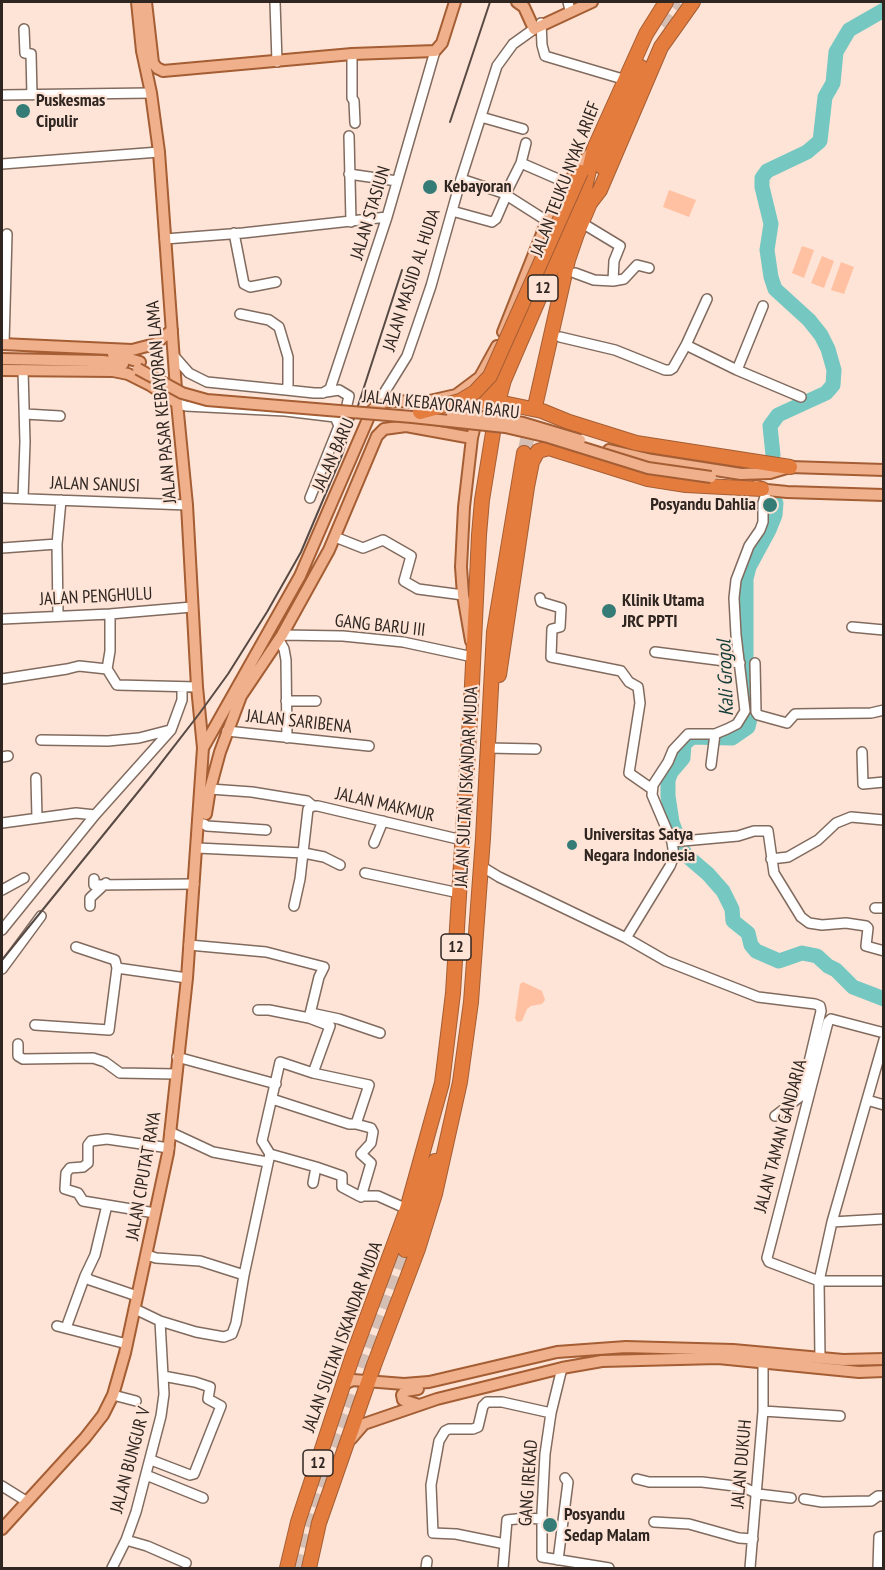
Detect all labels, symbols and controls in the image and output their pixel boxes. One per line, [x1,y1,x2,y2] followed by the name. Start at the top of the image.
[36,90,105,132] place label: Puskesmas Cipulir
[526,98,606,260] street label: JALAN TEUKU NYAK ARIEF
[14,102,32,120] marker: Puskesmas Cipulir
[347,164,395,262] street label: JALAN STASIUN
[444,176,512,198] place label: Kebayoran
[421,178,439,196] marker: Kebayoran
[379,206,445,354] street label: JALAN MASJID AL HUDA
[528,275,558,301] road number: 12
[142,300,182,504] street label: JALAN PASAR KEBAYORAN LAMA
[361,386,521,424] street label: JALAN KEBAYORAN BARU
[308,415,360,495] street label: JALAN BARU
[50,473,140,497] street label: JALAN SANUSI
[650,494,756,516] place label: Posyandu Dahlia
[761,496,779,514] marker: Posyandu Dahlia
[39,583,153,611] street label: JALAN PENGHULU
[622,590,704,632] place label: Klinik Utama JRC PPTI
[600,602,618,620] marker: Klinik Utama JRC PPTI
[334,610,426,642] street label: GANG BARU III
[713,639,739,717] water label: Kali Grogol
[451,686,483,888] street label: JALAN SULTAN ISKANDAR MUDA
[245,706,353,738] street label: JALAN SARIBENA
[333,783,437,827] street label: JALAN MAKMUR
[584,824,695,866] place label: Universitas Satya Negara Indonesia
[565,838,579,852] marker: Universitas Satya Negara Indonesia
[441,934,471,960] road number: 12
[750,1057,812,1215] street label: JALAN TAMAN GANDARIA
[122,1110,166,1242] street label: JALAN CIPUTAT RAYA
[298,1239,388,1435] street label: JALAN SULTAN ISKANDAR MUDA
[106,1405,156,1515] street label: JALAN BUNGUR V
[727,1419,757,1509] street label: JALAN DUKUH
[515,1439,543,1527] street label: GANG IREKAD
[303,1450,333,1476] road number: 12
[564,1504,650,1546] place label: Posyandu Sedap Malam
[541,1516,559,1534] marker: Posyandu Sedap Malam

